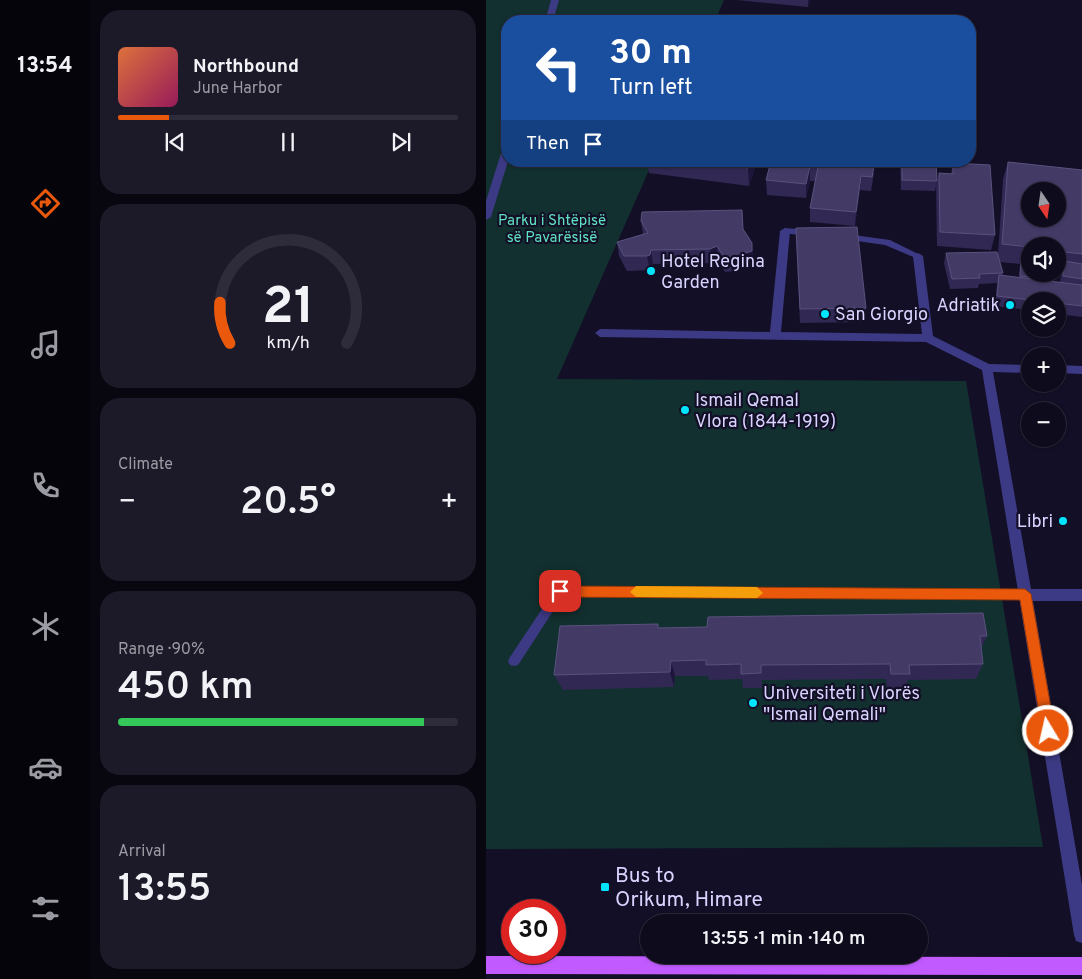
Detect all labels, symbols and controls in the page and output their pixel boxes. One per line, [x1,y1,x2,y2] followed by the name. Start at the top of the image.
[609,32,692,76] text: 30 m
[526,35,591,100] icon: left
[17,53,73,80] text: 13:54
[193,55,299,79] text: Northbound
[609,75,692,102] text: Turn left
[193,79,282,99] text: June Harbor
[161,128,189,156] icon: previous
[274,128,302,156] icon: pause
[387,128,415,156] icon: next
[579,130,607,158] icon: arrive
[526,132,569,156] text: Then
[1021,182,1066,228] north arrow
[1021,182,1066,447] map controls
[28,186,63,221] icon: directions
[498,212,606,248] park label: Parku i Shtëpisë së Pavarësisë
[1021,237,1066,282] button: sound
[661,251,765,295] place label: Hotel Regina Garden
[645,265,657,277] marker: Hotel Regina Garden
[262,276,314,342] text: 21
[1021,292,1066,337] button: layers
[937,295,1000,318] place label: Adriatik
[1004,299,1016,311] marker: Adriatik
[835,304,928,327] place label: San Giorgio
[819,308,831,320] marker: San Giorgio
[28,327,63,362] icon: music
[266,332,310,355] text: km/h
[1021,347,1066,392] button: +
[695,390,836,434] place label: Ismail Qemal Vlora (1844-1919)
[1021,402,1066,447] button: −
[679,404,691,416] marker: Ismail Qemal Vlora (1844-1919)
[118,455,173,475] text: Climate
[28,468,63,503] icon: phone
[240,479,336,528] text: 20.5°
[118,485,136,521] text: −
[440,485,458,521] text: +
[1017,511,1053,534] place label: Libri
[1057,515,1069,527] marker: Libri
[539,570,581,612] pin
[546,577,574,605] icon: arrive
[28,609,63,644] icon: climate
[118,640,205,660] text: Range · 90%
[118,664,253,713] text: 450 km
[763,683,920,727] place label: Universiteti i Vlorës "Ismail Qemali"
[747,697,759,709] marker: Universiteti i Vlorës "Ismail Qemali"
[1021,704,1073,756] position arrow
[28,750,63,785] icon: car
[118,842,166,862] text: Arrival
[615,863,763,914] place label: Bus to Orikum, Himare
[118,866,211,915] text: 13:55
[599,881,611,893] marker: Bus to Orikum, Himare
[28,891,63,926] icon: filters
[501,899,566,964] speed limit sign: 30
[703,927,865,951] text: 13:55 · 1 min · 140 m

